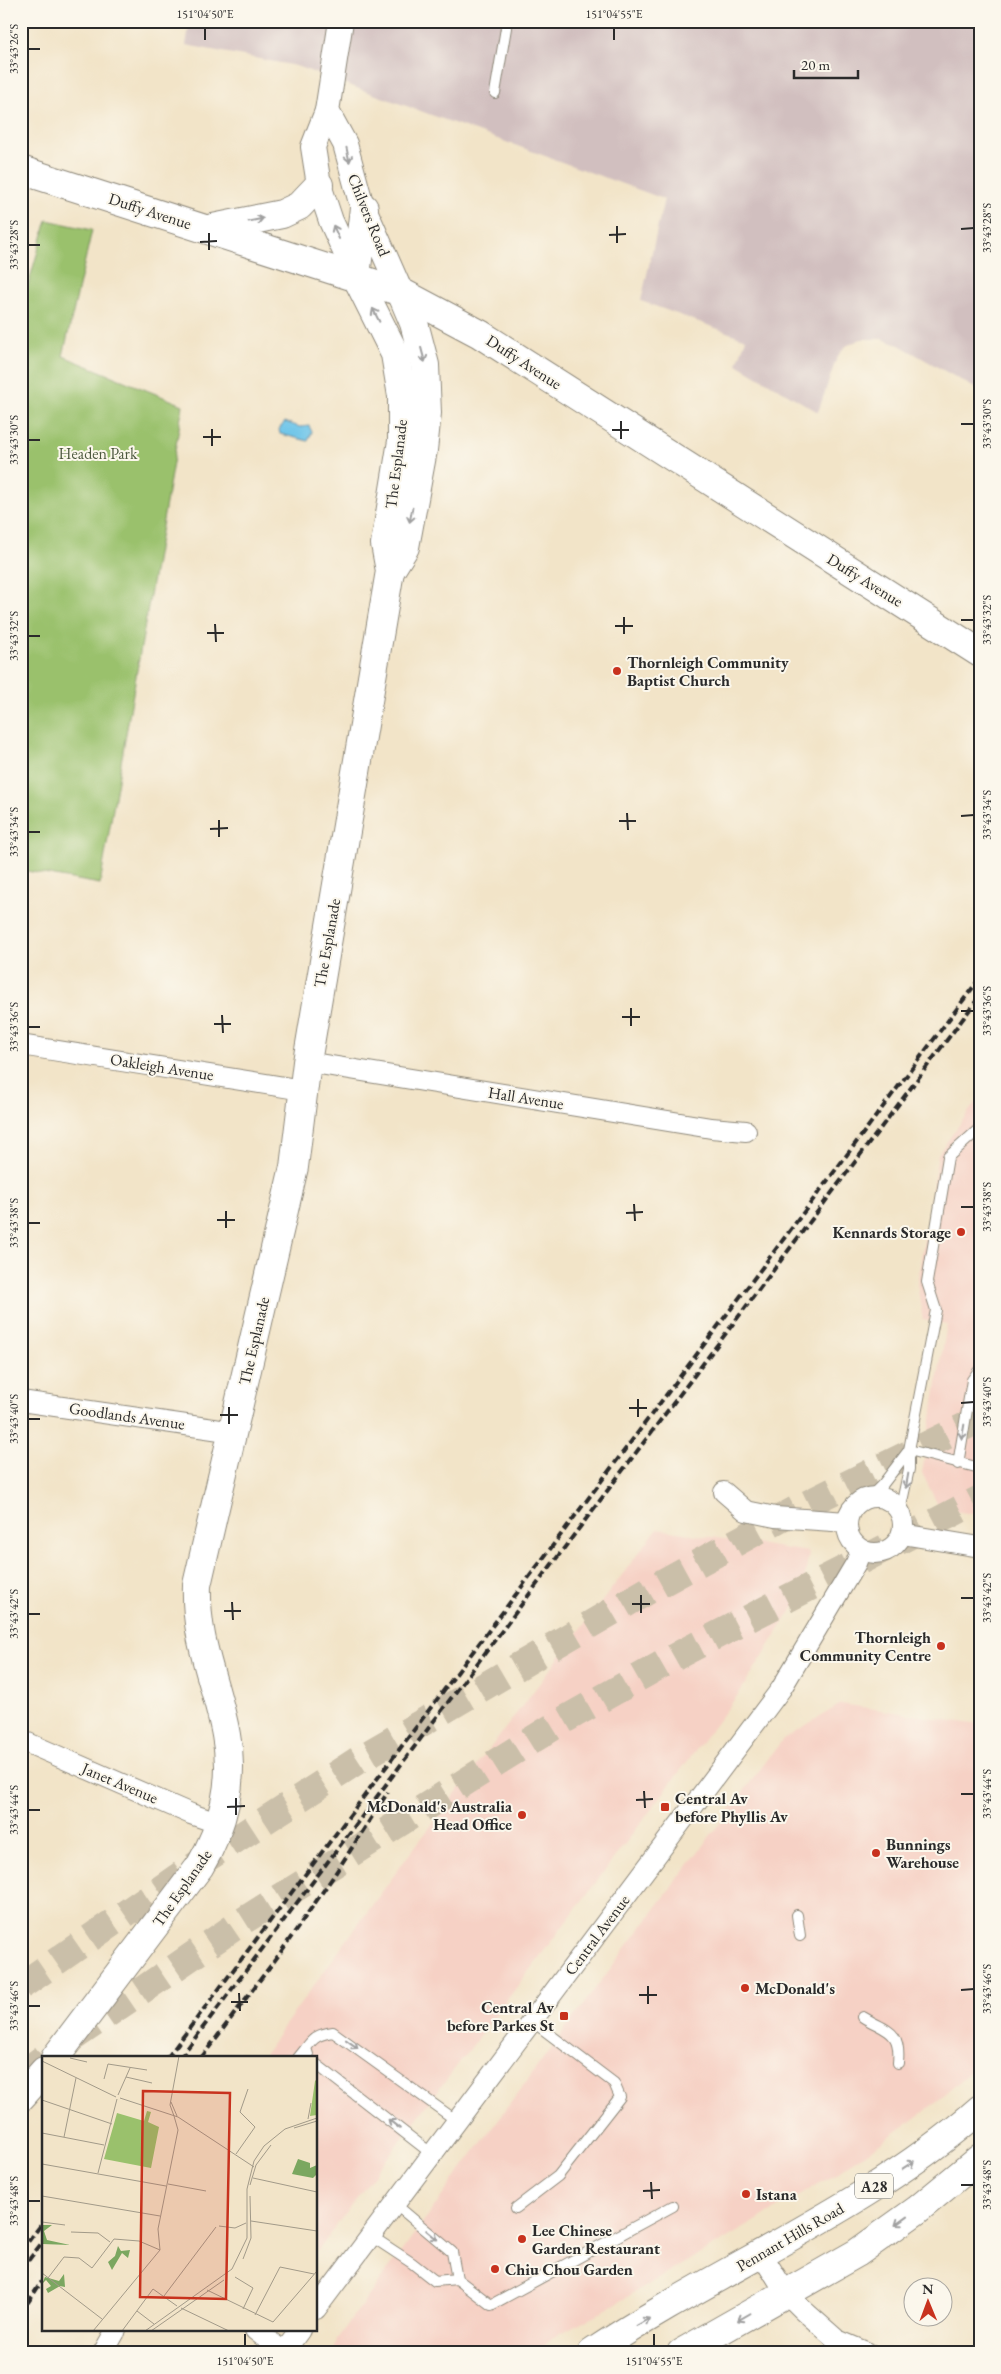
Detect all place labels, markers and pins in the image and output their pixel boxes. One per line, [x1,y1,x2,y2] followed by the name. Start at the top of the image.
[627,652,789,691] place label: Thornleigh Community Baptist Church
[611,665,623,677] marker: Thornleigh Community Baptist Church
[832,1222,951,1243] place label: Kennards Storage
[955,1226,967,1238] marker: Kennards Storage
[800,1627,931,1666] place label: Thornleigh Community Centre
[935,1640,947,1652] marker: Thornleigh Community Centre
[675,1788,788,1827] place label: Central Av before Phyllis Av
[366,1796,513,1835] place label: McDonald's Australia Head Office
[659,1801,671,1813] marker: Central Av before Phyllis Av
[516,1809,528,1821] marker: McDonald's Australia Head Office
[886,1834,959,1873] place label: Bunnings Warehouse
[870,1847,882,1859] marker: Bunnings Warehouse
[755,1978,835,1999] place label: McDonald's
[739,1982,751,1994] marker: McDonald's
[447,1997,554,2036] place label: Central Av before Parkes St
[558,2010,570,2022] marker: Central Av before Parkes St
[756,2184,798,2205] place label: Istana
[740,2188,752,2200] marker: Istana
[532,2220,660,2259] place label: Lee Chinese Garden Restaurant
[516,2233,528,2245] marker: Lee Chinese Garden Restaurant
[505,2259,633,2280] place label: Chiu Chou Garden
[489,2263,501,2275] marker: Chiu Chou Garden

